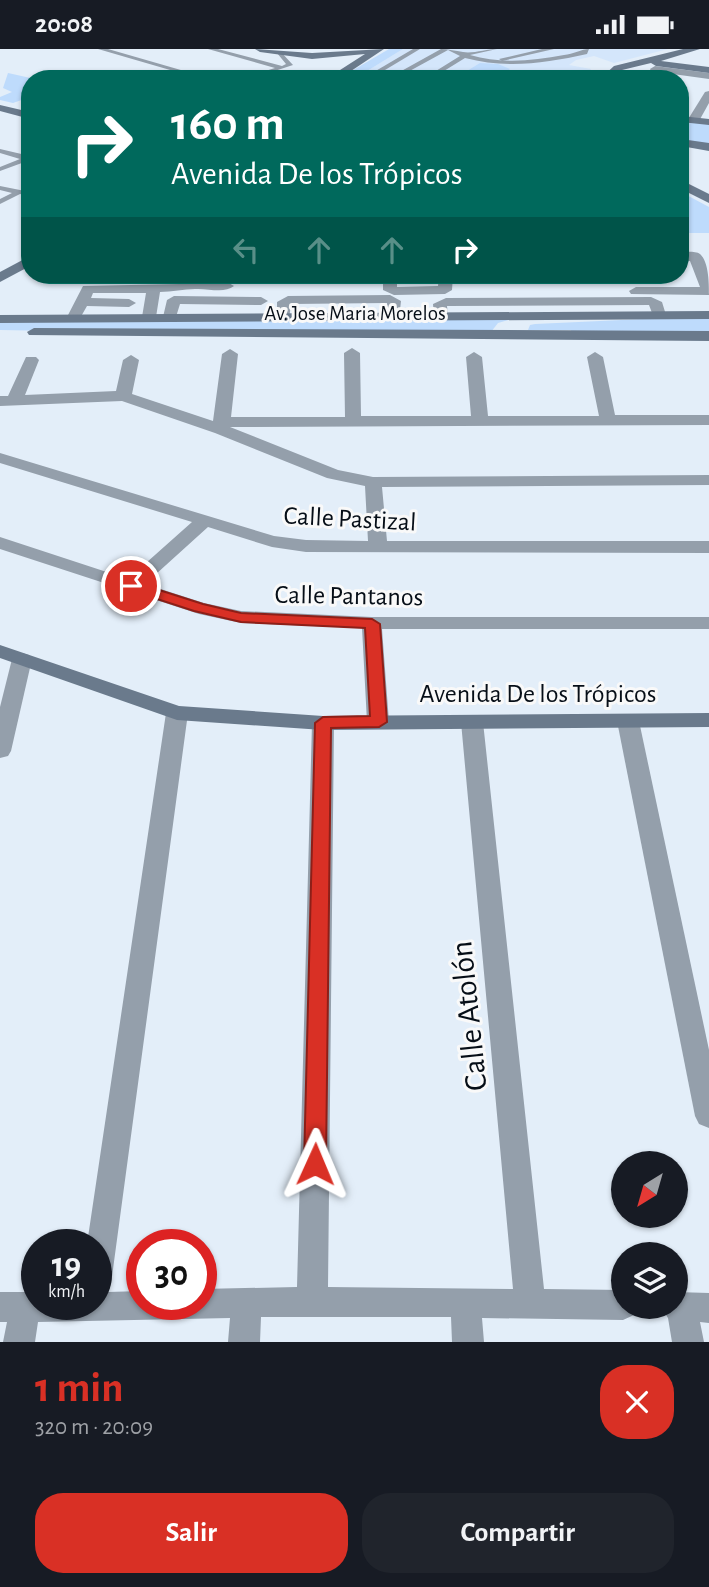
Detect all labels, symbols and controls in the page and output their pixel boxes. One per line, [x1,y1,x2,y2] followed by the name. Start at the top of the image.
[35,11,93,37] text: 20:08
[56,98,147,189] icon: right
[171,100,285,149] text: 160 m
[171,158,463,190] text: Avenida De los Trópicos
[227,231,265,269] icon: left
[300,231,338,269] icon: ahead
[373,231,411,269] icon: ahead
[446,231,484,269] icon: right
[264,303,446,324] street label: Av. Jose Maria Morelos
[283,503,417,535] street label: Calle Pastizal
[101,556,161,616] pin
[112,567,150,605] icon: arrive
[275,582,423,610] street label: Calle Pantanos
[420,681,656,707] street label: Avenida De los Trópicos
[445,939,493,1092] street label: Calle Atolón
[278,1127,352,1201] position arrow
[611,1151,688,1229] north arrow
[611,1151,688,1319] map controls
[126,1229,217,1320] speed limit sign: 30
[611,1242,688,1319] button: layers
[52,1248,81,1283] text: 19
[48,1283,85,1301] text: km/h
[600,1365,674,1439] button: close
[35,1367,124,1409] text: 1 min
[35,1416,153,1439] text: 320 m · 20:09
[35,1493,348,1573] button: Salir
[362,1493,674,1573] button: Compartir

